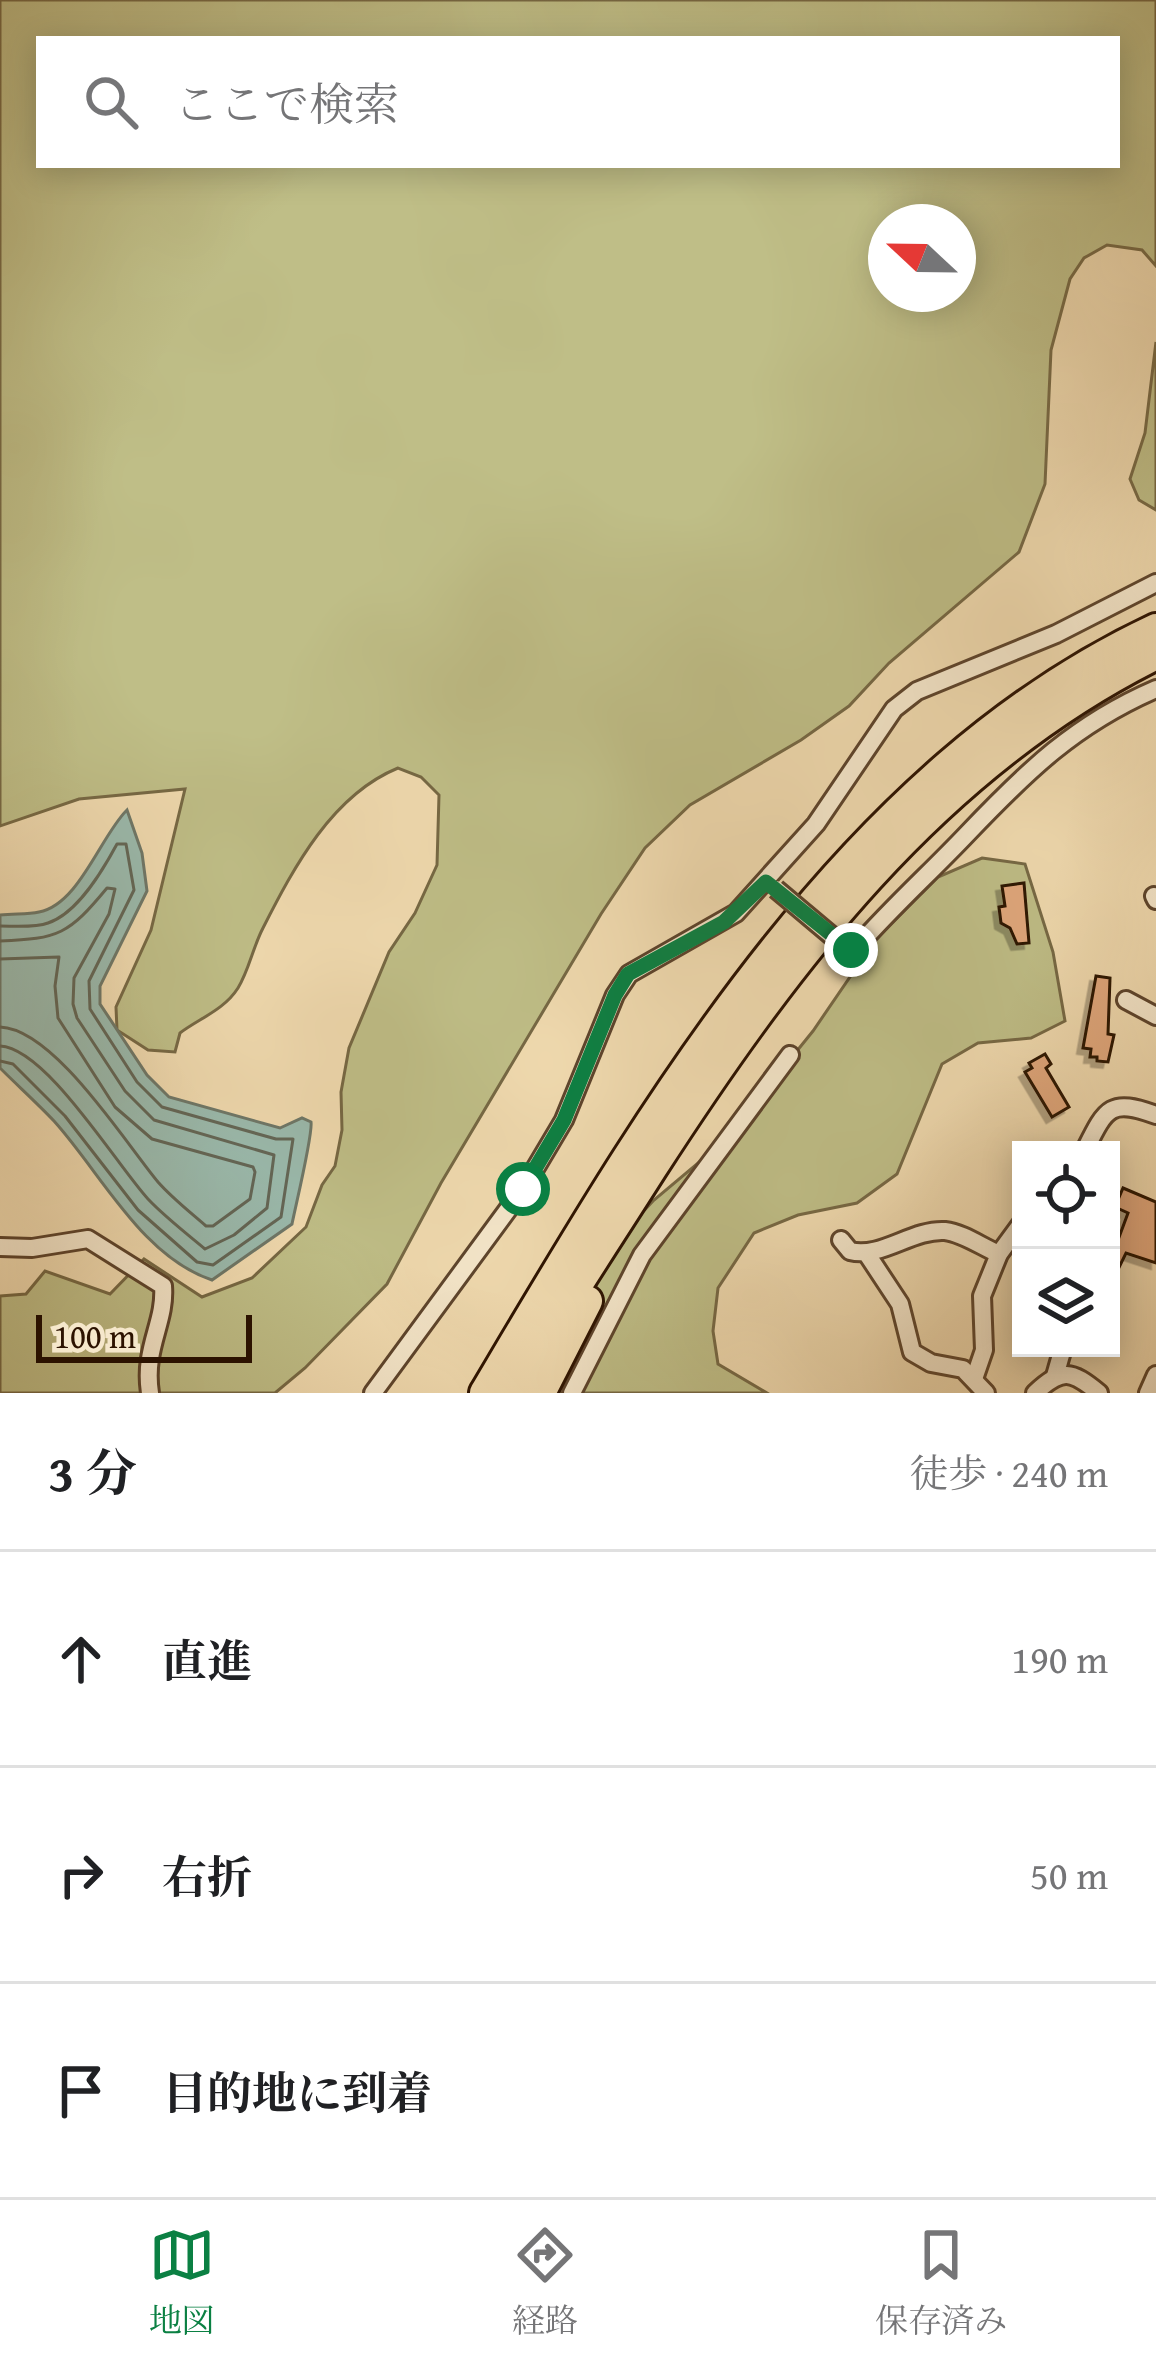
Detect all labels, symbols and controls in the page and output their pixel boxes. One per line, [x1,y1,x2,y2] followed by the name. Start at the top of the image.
[36,36,1120,168] search box
[78,69,144,135] icon: search
[174,71,399,136] text: ここで検索
[868,204,976,312] north arrow
[824,923,878,977] route end
[1012,1141,1120,1357] map controls
[1012,1141,1120,1249] button: locate
[496,1162,550,1216] route start
[1012,1249,1120,1357] button: layers
[36,1309,252,1362] scale bar
[54,1312,136,1360] text: 100 m
[48,1435,137,1510] text: 3 分
[910,1444,1108,1501] text: 徒歩 · 240 m
[48,1626,114,1692] icon: ahead
[162,1628,252,1693] text: 直進
[1011,1630,1108,1687] text: 190 m
[48,1842,114,1908] icon: right
[162,1844,252,1909] text: 右折
[1030,1846,1108,1903] text: 50 m
[48,2058,114,2124] icon: arrive
[162,2060,432,2125] text: 目的地に到着
[149,2222,215,2344] tab: 地図
[512,2222,578,2344] tab: 経路
[875,2222,1007,2344] tab: 保存済み

